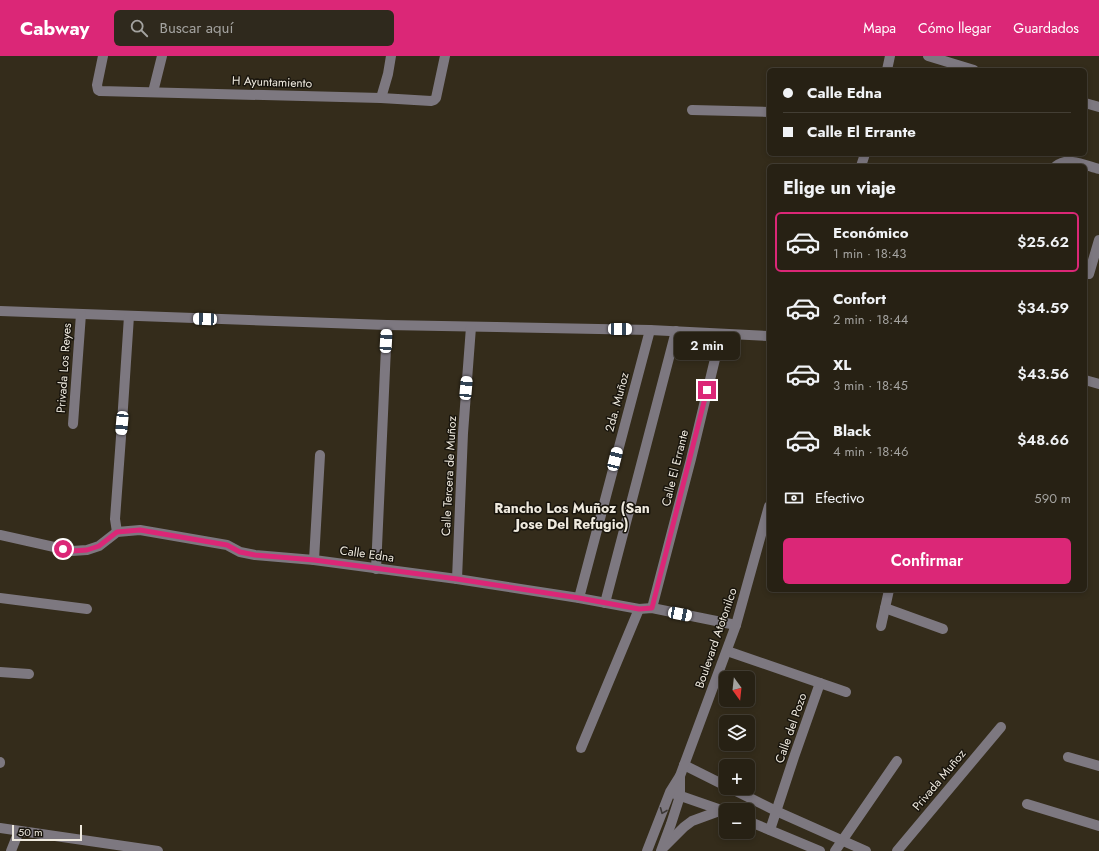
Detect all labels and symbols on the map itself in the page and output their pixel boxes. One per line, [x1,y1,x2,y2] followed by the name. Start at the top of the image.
[231,72,313,92] street label: H Ayuntamiento
[193,313,217,325] car
[52,322,76,414] street label: Privada Los Reyes
[608,323,632,335] car
[379,329,393,353] car
[674,332,740,360] callout: 2 min
[600,370,634,434] street label: 2da. Muñoz
[459,376,473,400] car
[698,381,716,399] route end
[115,411,129,435] car
[437,415,461,536] street label: Calle Tercera de Muñoz
[657,428,693,508] street label: Calle El Errante
[606,446,624,472] car
[494,498,650,534] district label: Rancho Los Muñoz (San Jose Del Refugio)
[54,540,72,558] route start
[339,541,396,567] street label: Calle Edna
[690,585,742,691] street label: Boulevard Atotonilco
[667,606,693,622] car
[719,671,755,707] north arrow
[771,690,812,766] street label: Calle del Pozo
[908,745,970,815] street label: Privada Muñoz
[659,807,667,814] one-way arrow
[12,823,82,842] scale bar

